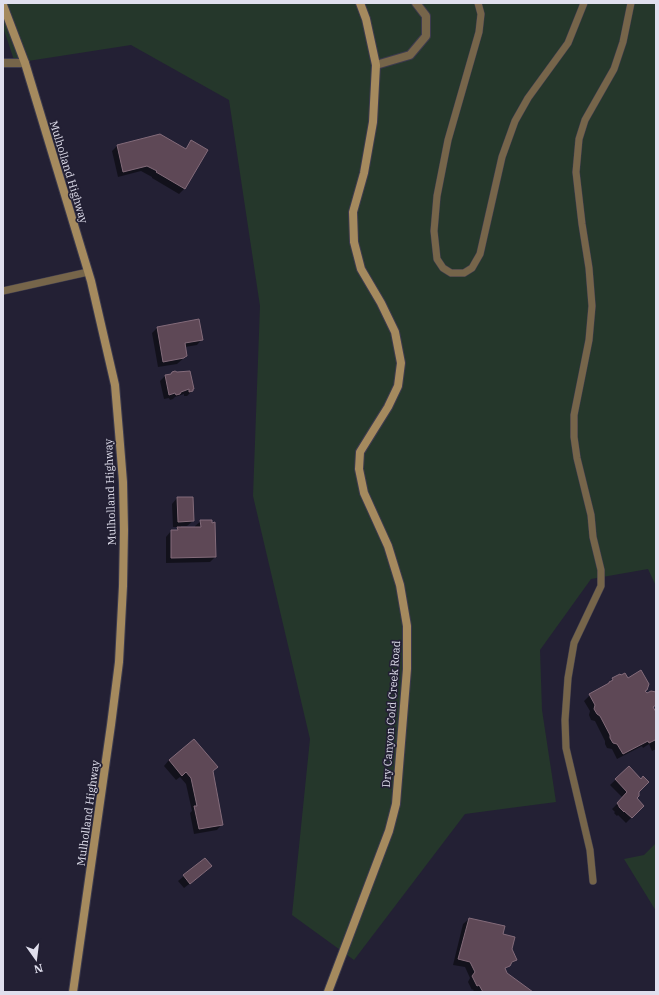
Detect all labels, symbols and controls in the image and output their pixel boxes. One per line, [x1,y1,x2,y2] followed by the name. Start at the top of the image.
[47,119,91,225] street label: Mulholland Highway
[101,438,119,546] street label: Mulholland Highway
[379,640,403,788] street label: Dry Canyon Cold Creek Road
[74,759,102,867] street label: Mulholland Highway
[16,939,56,979] north arrow
[32,961,44,977] text: N

